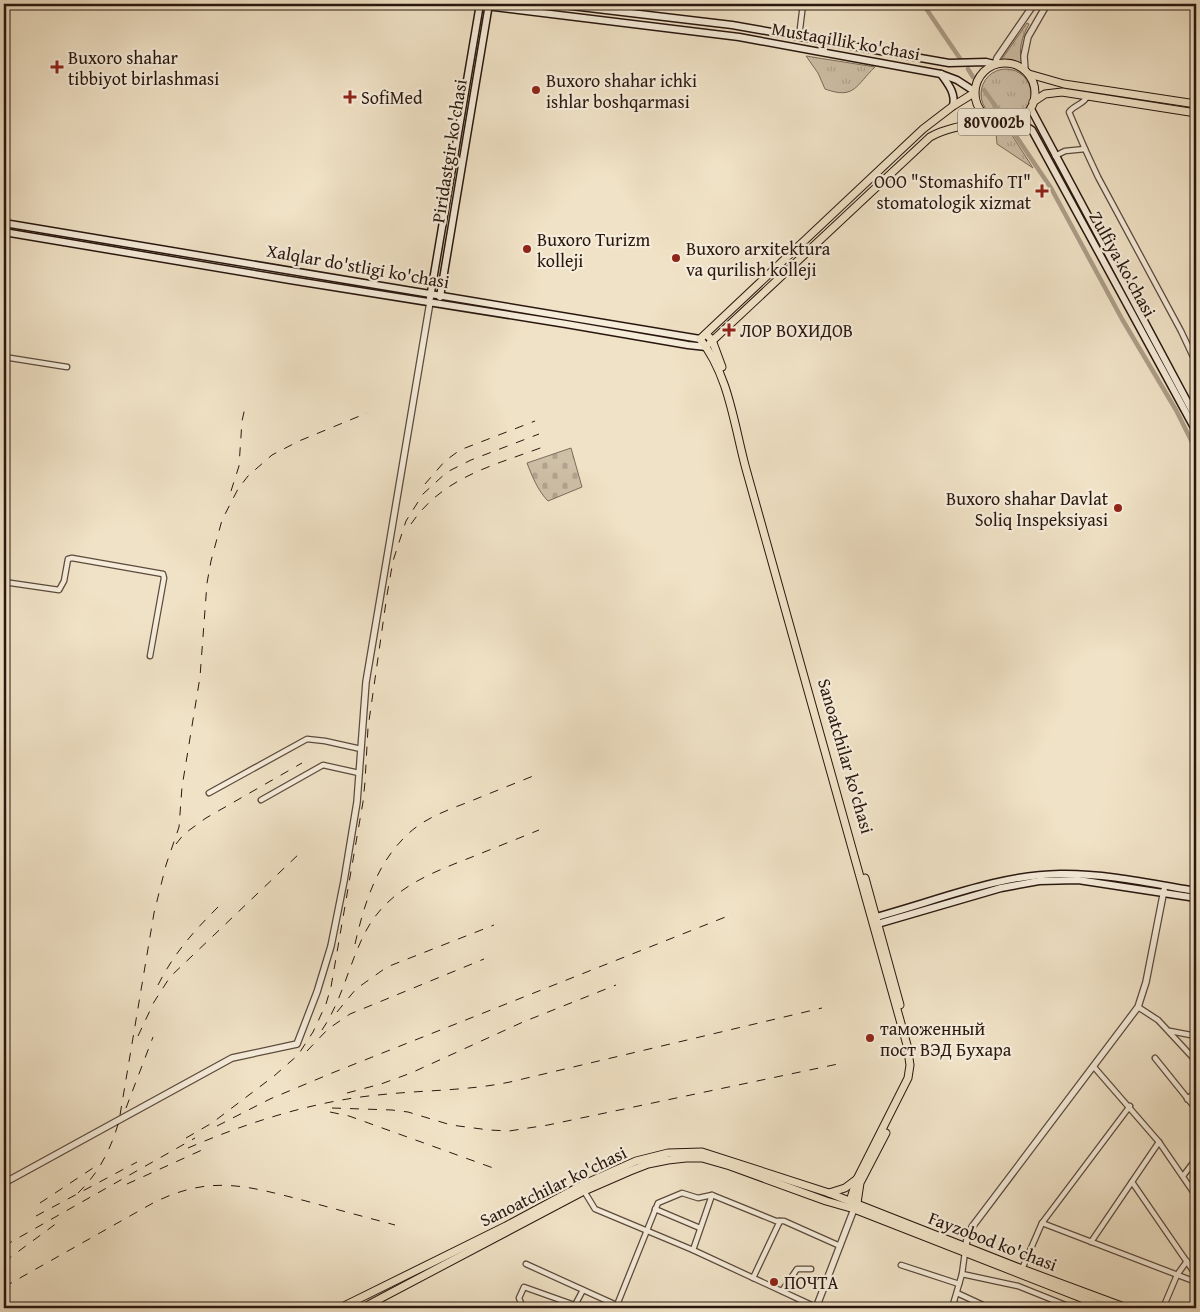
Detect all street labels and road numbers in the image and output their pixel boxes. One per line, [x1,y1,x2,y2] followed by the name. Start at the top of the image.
[770,15,922,67] street label: Mustaqillik ko'chasi
[424,77,474,225] street label: Piridastgir ko'chasi
[958,108,1030,136] road number: 80V002b
[1083,206,1163,322] street label: Zulfiya ko'chasi
[264,237,452,295] street label: Xalqlar do'stligi ko'chasi
[811,675,881,837] street label: Sanoatchilar ko'chasi
[475,1139,631,1233] street label: Sanoatchilar ko'chasi
[925,1204,1061,1278] street label: Fayzobod ko'chasi

